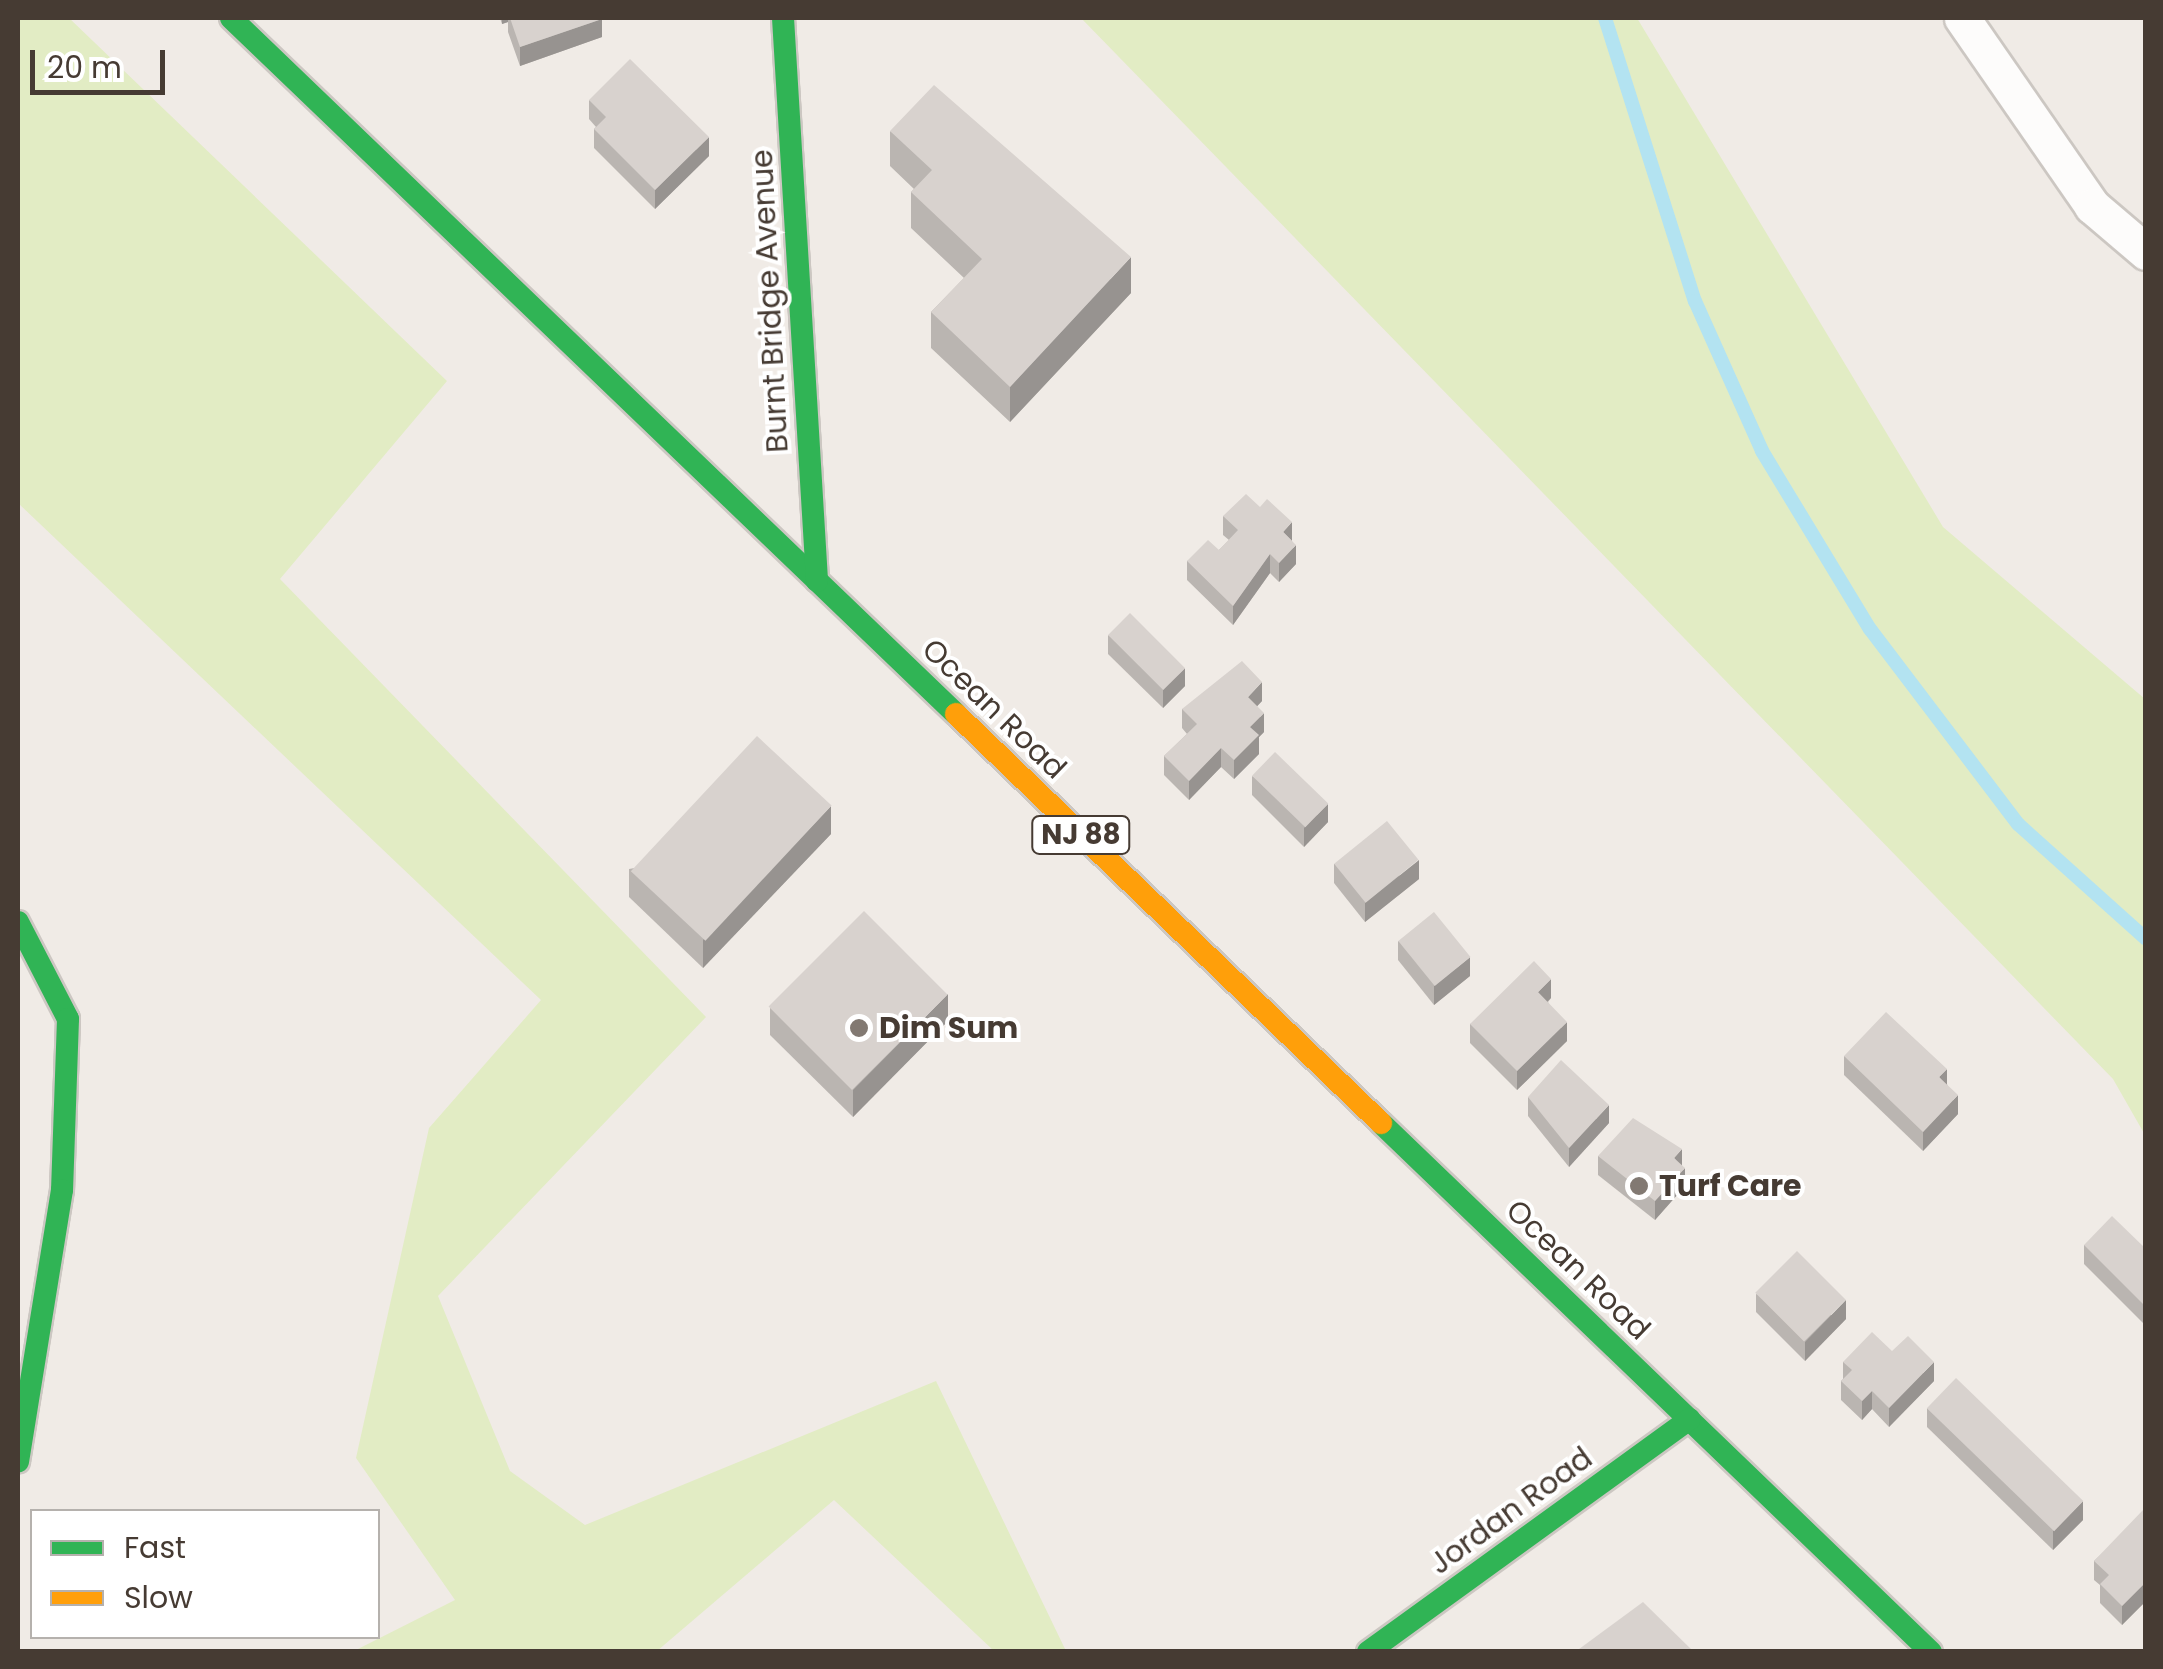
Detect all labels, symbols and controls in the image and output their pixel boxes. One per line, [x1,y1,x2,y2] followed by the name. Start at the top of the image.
[35,30,170,92] scale bar
[47,46,122,89] text: 20 m
[744,148,796,454] street label: Burnt Bridge Avenue
[915,631,1073,787] street label: Ocean Road
[1031,812,1131,858] road number: NJ 88
[879,1010,1018,1046] place label: Dim Sum
[848,1017,870,1039] marker: Dim Sum
[1659,1168,1801,1204] place label: Turf Care
[1628,1175,1650,1197] marker: Turf Care
[1499,1192,1657,1348] street label: Ocean Road
[1423,1440,1599,1582] street label: Jordan Road
[30,1509,380,1639] legend
[124,1526,186,1569] text: Fast
[124,1576,193,1619] text: Slow

